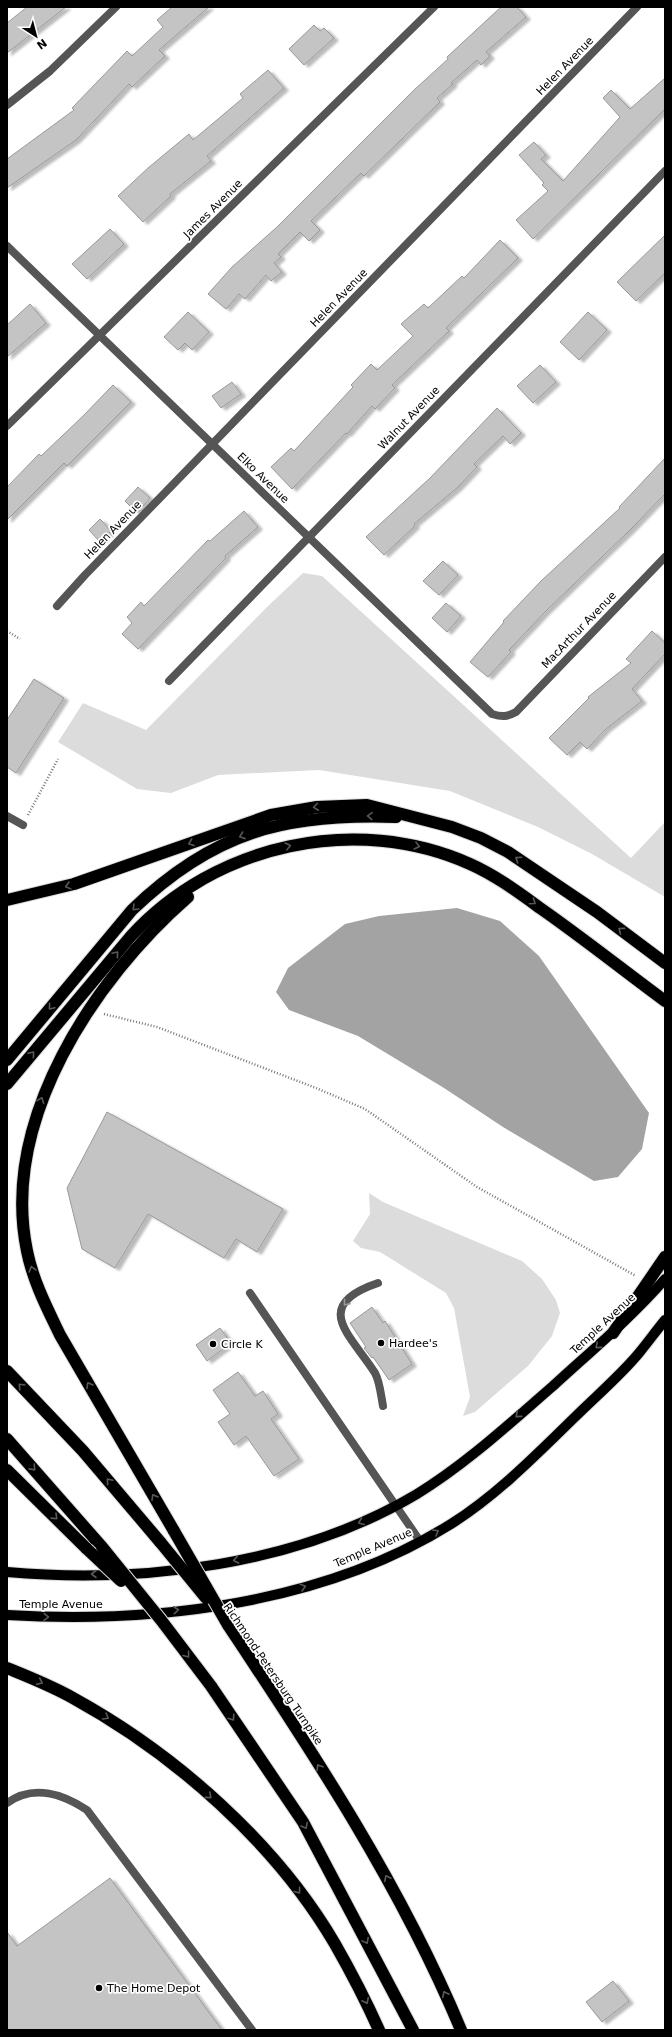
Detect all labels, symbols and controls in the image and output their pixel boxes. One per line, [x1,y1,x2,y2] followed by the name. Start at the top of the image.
[16,16,56,56] north arrow
[534,34,596,98] street label: Helen Avenue
[34,36,49,52] text: N
[180,177,245,242] street label: James Avenue
[308,266,370,330] street label: Helen Avenue
[376,384,443,452] street label: Walnut Avenue
[234,450,292,506] street label: Elko Avenue
[82,498,144,562] street label: Helen Avenue
[539,589,619,671] street label: MacArthur Avenue
[313,802,319,811] one-way arrow
[367,812,373,820] one-way arrow
[239,832,246,840] one-way arrow
[188,839,195,847] one-way arrow
[413,841,420,850] one-way arrow
[284,842,291,851] one-way arrow
[515,856,522,864] one-way arrow
[65,881,72,890] one-way arrow
[528,897,535,904] one-way arrow
[132,903,140,911] one-way arrow
[619,928,626,935] one-way arrow
[111,952,118,959] one-way arrow
[49,1002,56,1010] one-way arrow
[27,1051,34,1058] one-way arrow
[36,1097,44,1104] one-way arrow
[28,1266,36,1272] one-way arrow
[567,1291,638,1358] street label: Temple Avenue
[344,1299,351,1306] one-way arrow
[389,1337,438,1350] place label: Hardee's
[221,1338,263,1351] place label: Circle K
[376,1338,386,1348] marker: Hardee's
[208,1339,218,1349] marker: Circle K
[595,1341,602,1348] one-way arrow
[86,1382,93,1389] one-way arrow
[18,1383,26,1391] one-way arrow
[516,1411,523,1418] one-way arrow
[28,1463,36,1471] one-way arrow
[106,1478,113,1486] one-way arrow
[152,1494,159,1502] one-way arrow
[50,1512,58,1520] one-way arrow
[357,1517,365,1525] one-way arrow
[331,1526,414,1571] street label: Temple Avenue
[432,1529,439,1537] one-way arrow
[233,1555,240,1563] one-way arrow
[91,1570,97,1578] one-way arrow
[300,1583,307,1592] one-way arrow
[18,1598,103,1611] street label: Temple Avenue
[221,1601,326,1748] street label: Richmond-Petersburg Turnpike
[173,1606,179,1615] one-way arrow
[43,1613,49,1621] one-way arrow
[182,1650,189,1657] one-way arrow
[35,1677,43,1685] one-way arrow
[102,1713,109,1720] one-way arrow
[227,1714,235,1721] one-way arrow
[317,1764,324,1771] one-way arrow
[205,1791,212,1798] one-way arrow
[300,1822,307,1829] one-way arrow
[384,1875,392,1882] one-way arrow
[293,1886,300,1893] one-way arrow
[361,1937,368,1944] one-way arrow
[106,1982,201,1995] place label: The Home Depot
[94,1983,104,1993] marker: The Home Depot
[443,1991,450,1998] one-way arrow
[361,1997,369,2004] one-way arrow

